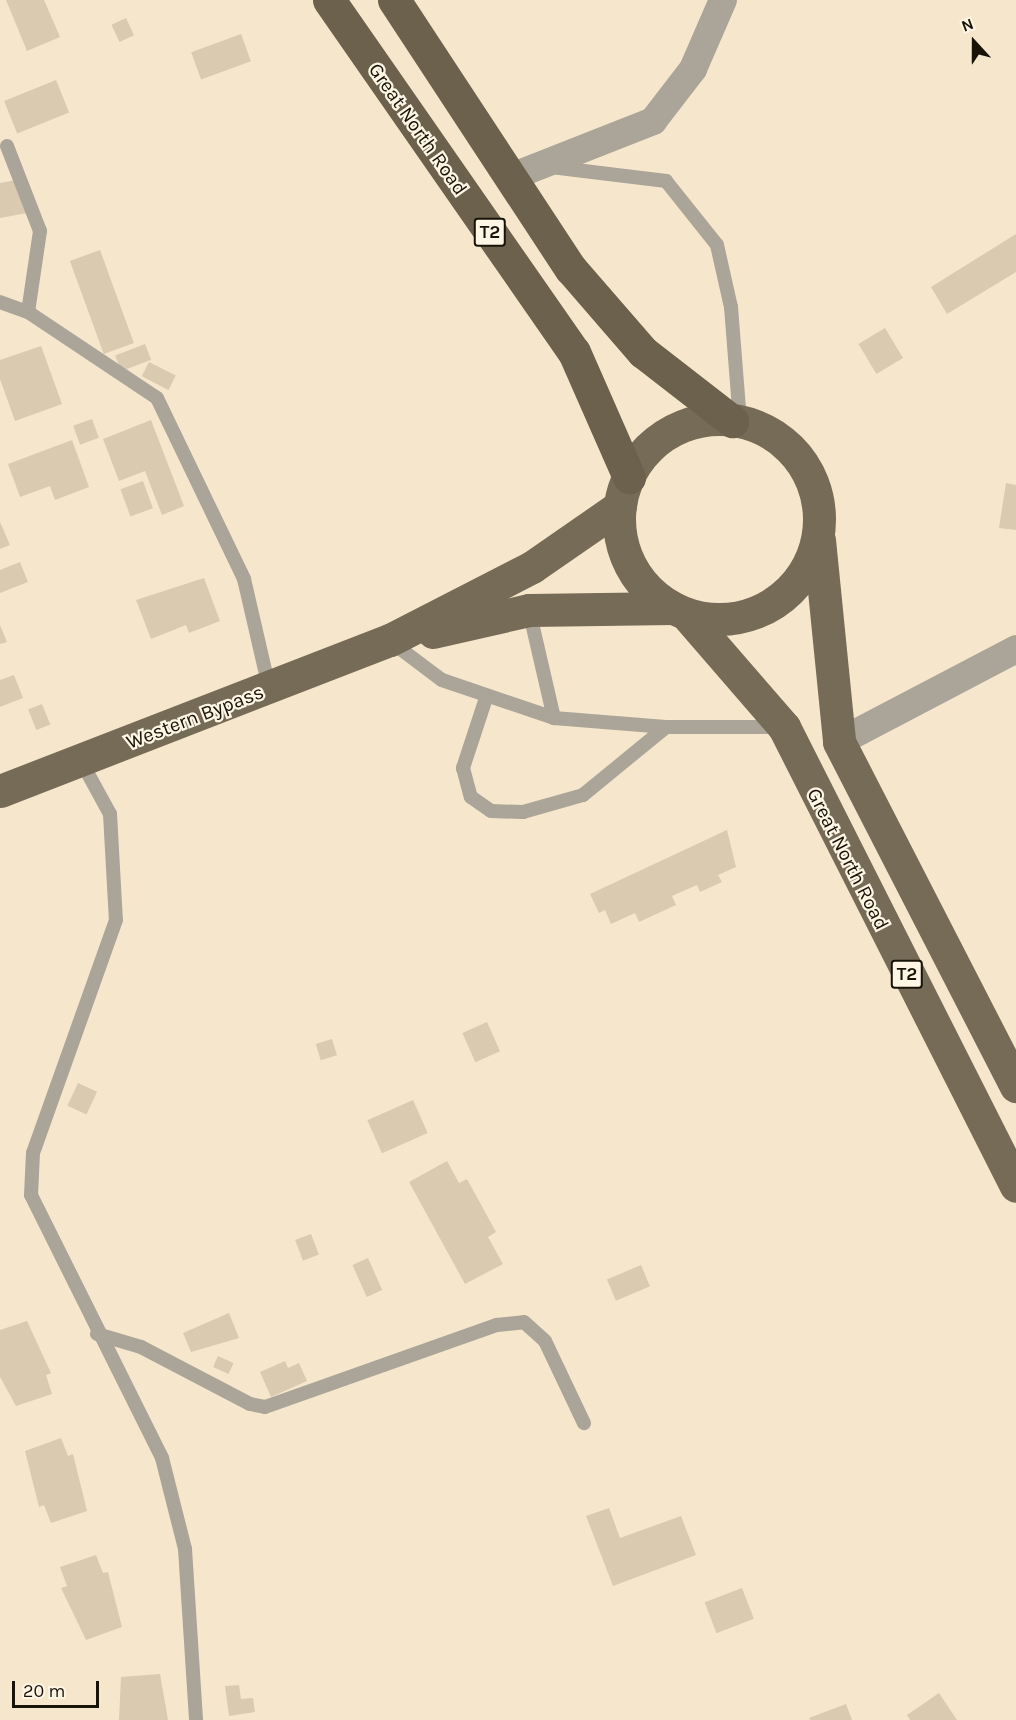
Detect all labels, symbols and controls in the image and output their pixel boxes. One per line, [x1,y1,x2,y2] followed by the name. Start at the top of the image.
[944,12,1004,72] north arrow
[959,14,976,36] text: N
[363,58,473,200] street label: Great North Road
[474,217,506,247] road number: T2
[123,680,267,754] street label: Western Bypass
[802,784,894,934] street label: Great North Road
[890,959,924,989] road number: T2
[15,1669,102,1707] scale bar
[23,1680,65,1702] text: 20 m

